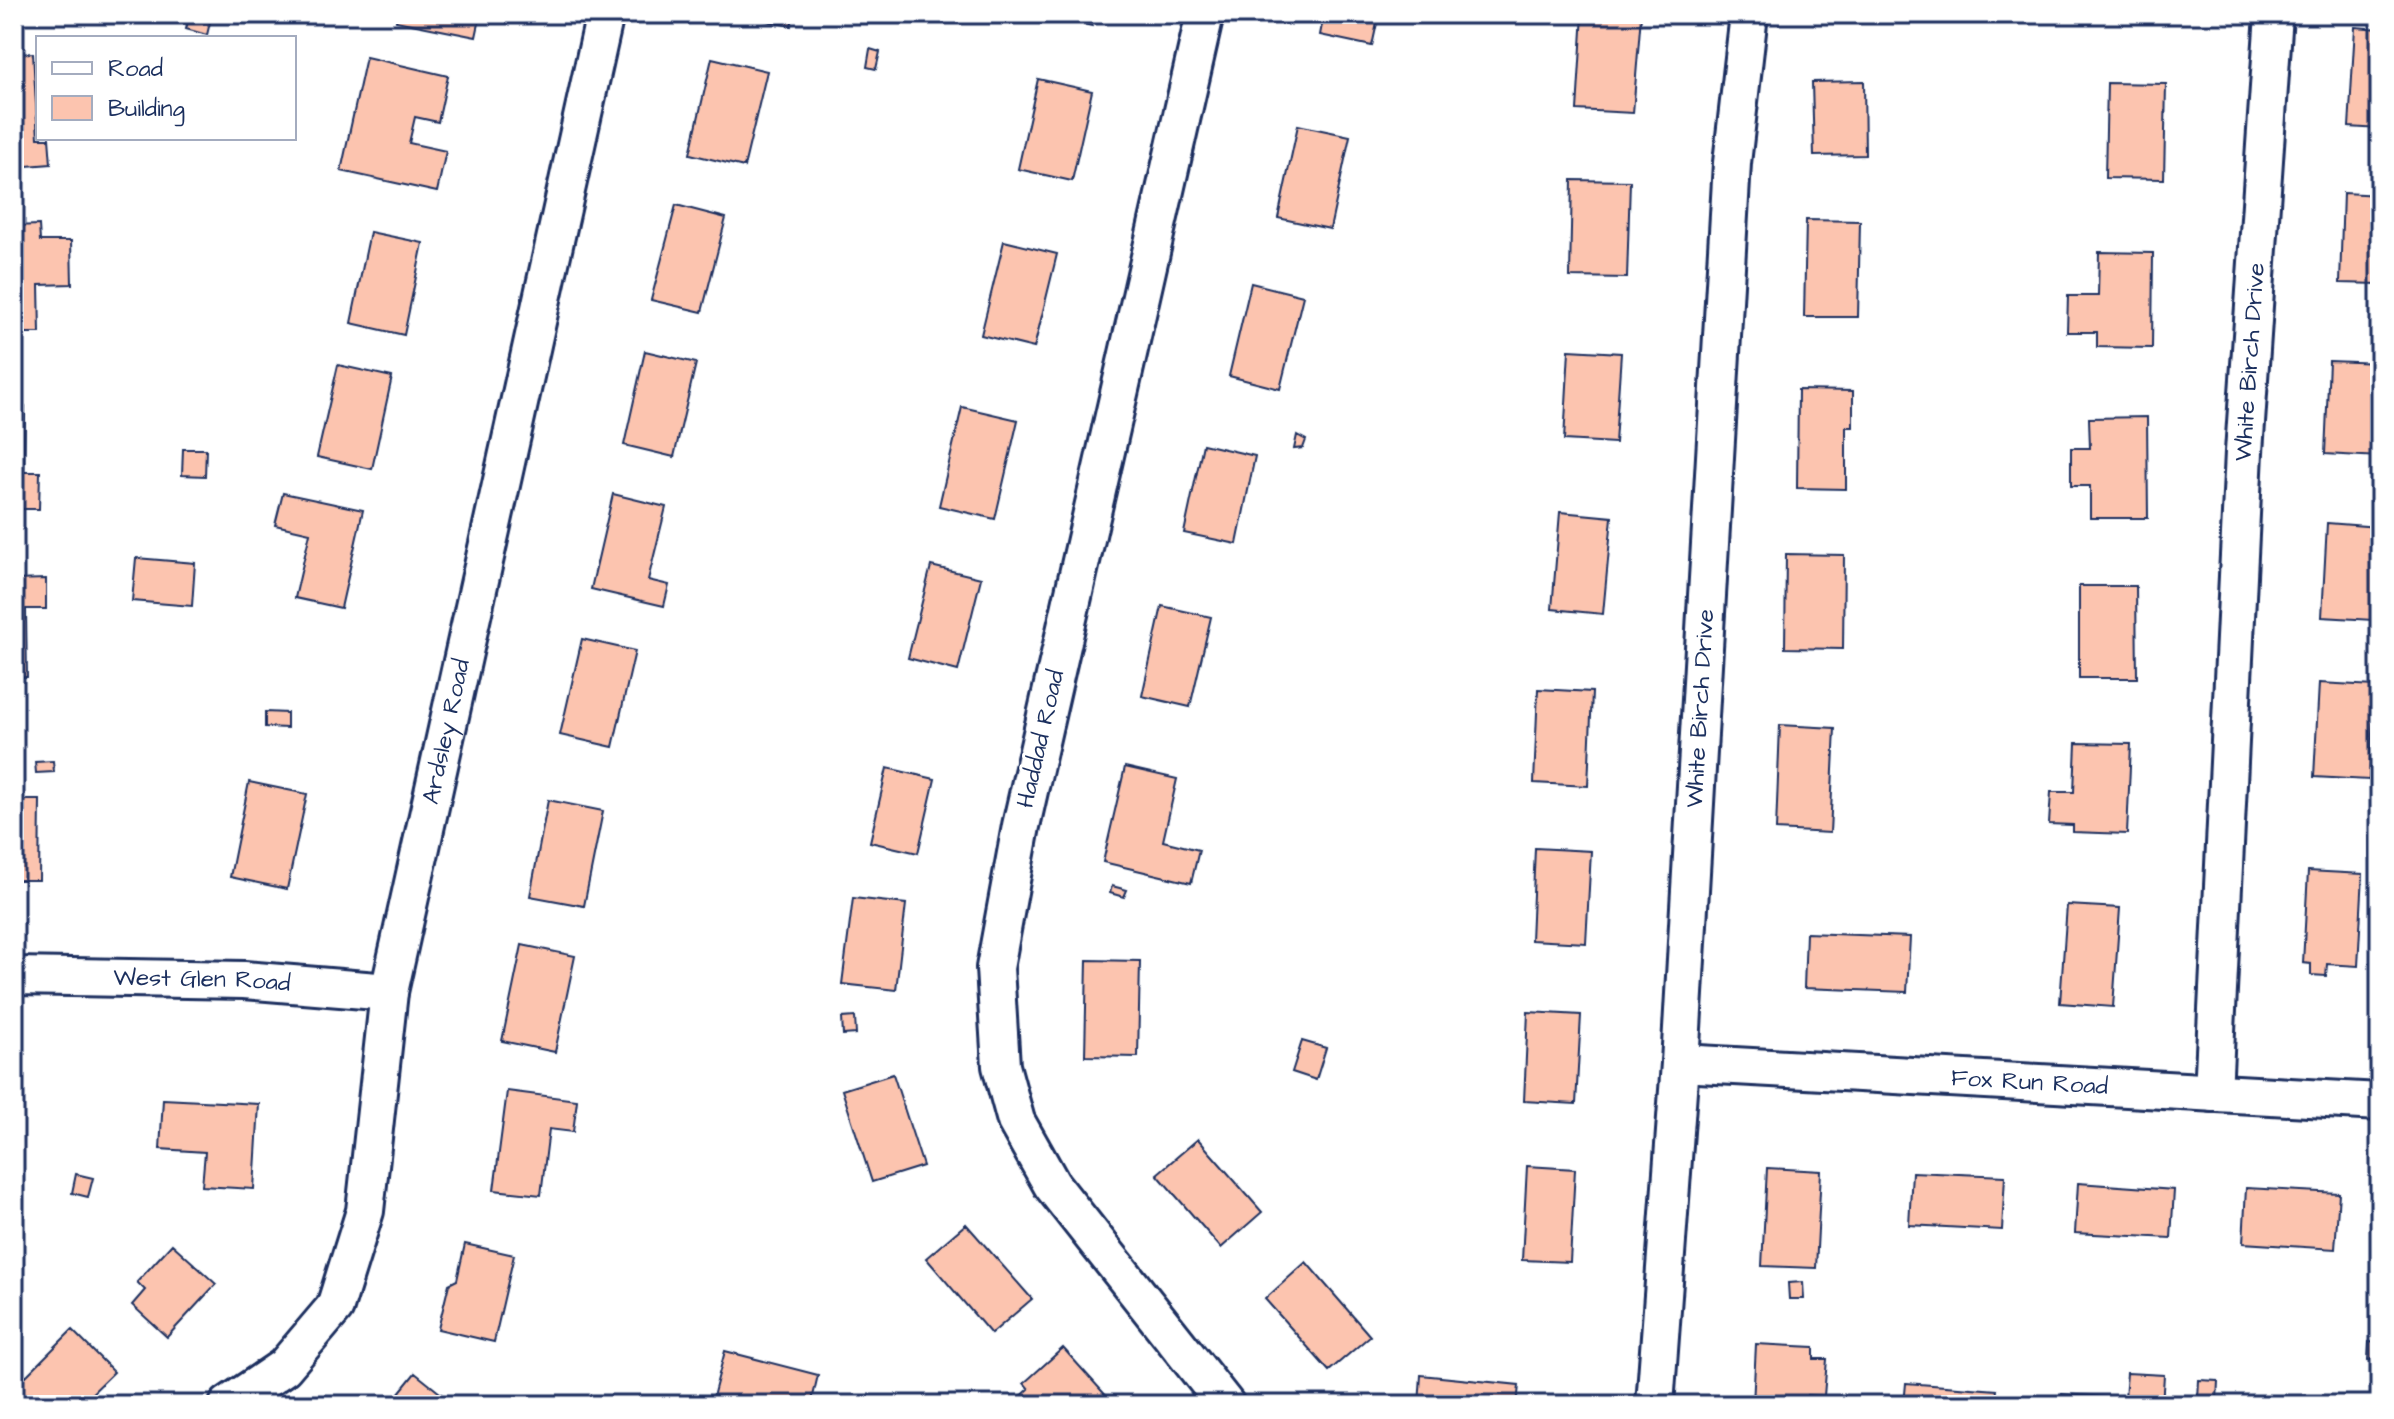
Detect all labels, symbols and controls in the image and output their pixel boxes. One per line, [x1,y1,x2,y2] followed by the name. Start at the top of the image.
[36,36,296,140] legend
[108,52,163,86] text: Road
[108,92,185,127] text: Building
[2226,262,2274,462] street label: White Birch Drive
[1678,608,1723,809] street label: White Birch Drive
[414,656,479,807] street label: Ardsley Road
[1009,667,1073,811] street label: Haddad Road
[113,961,292,1001] street label: West Glen Road
[1950,1061,2109,1104] street label: Fox Run Road

